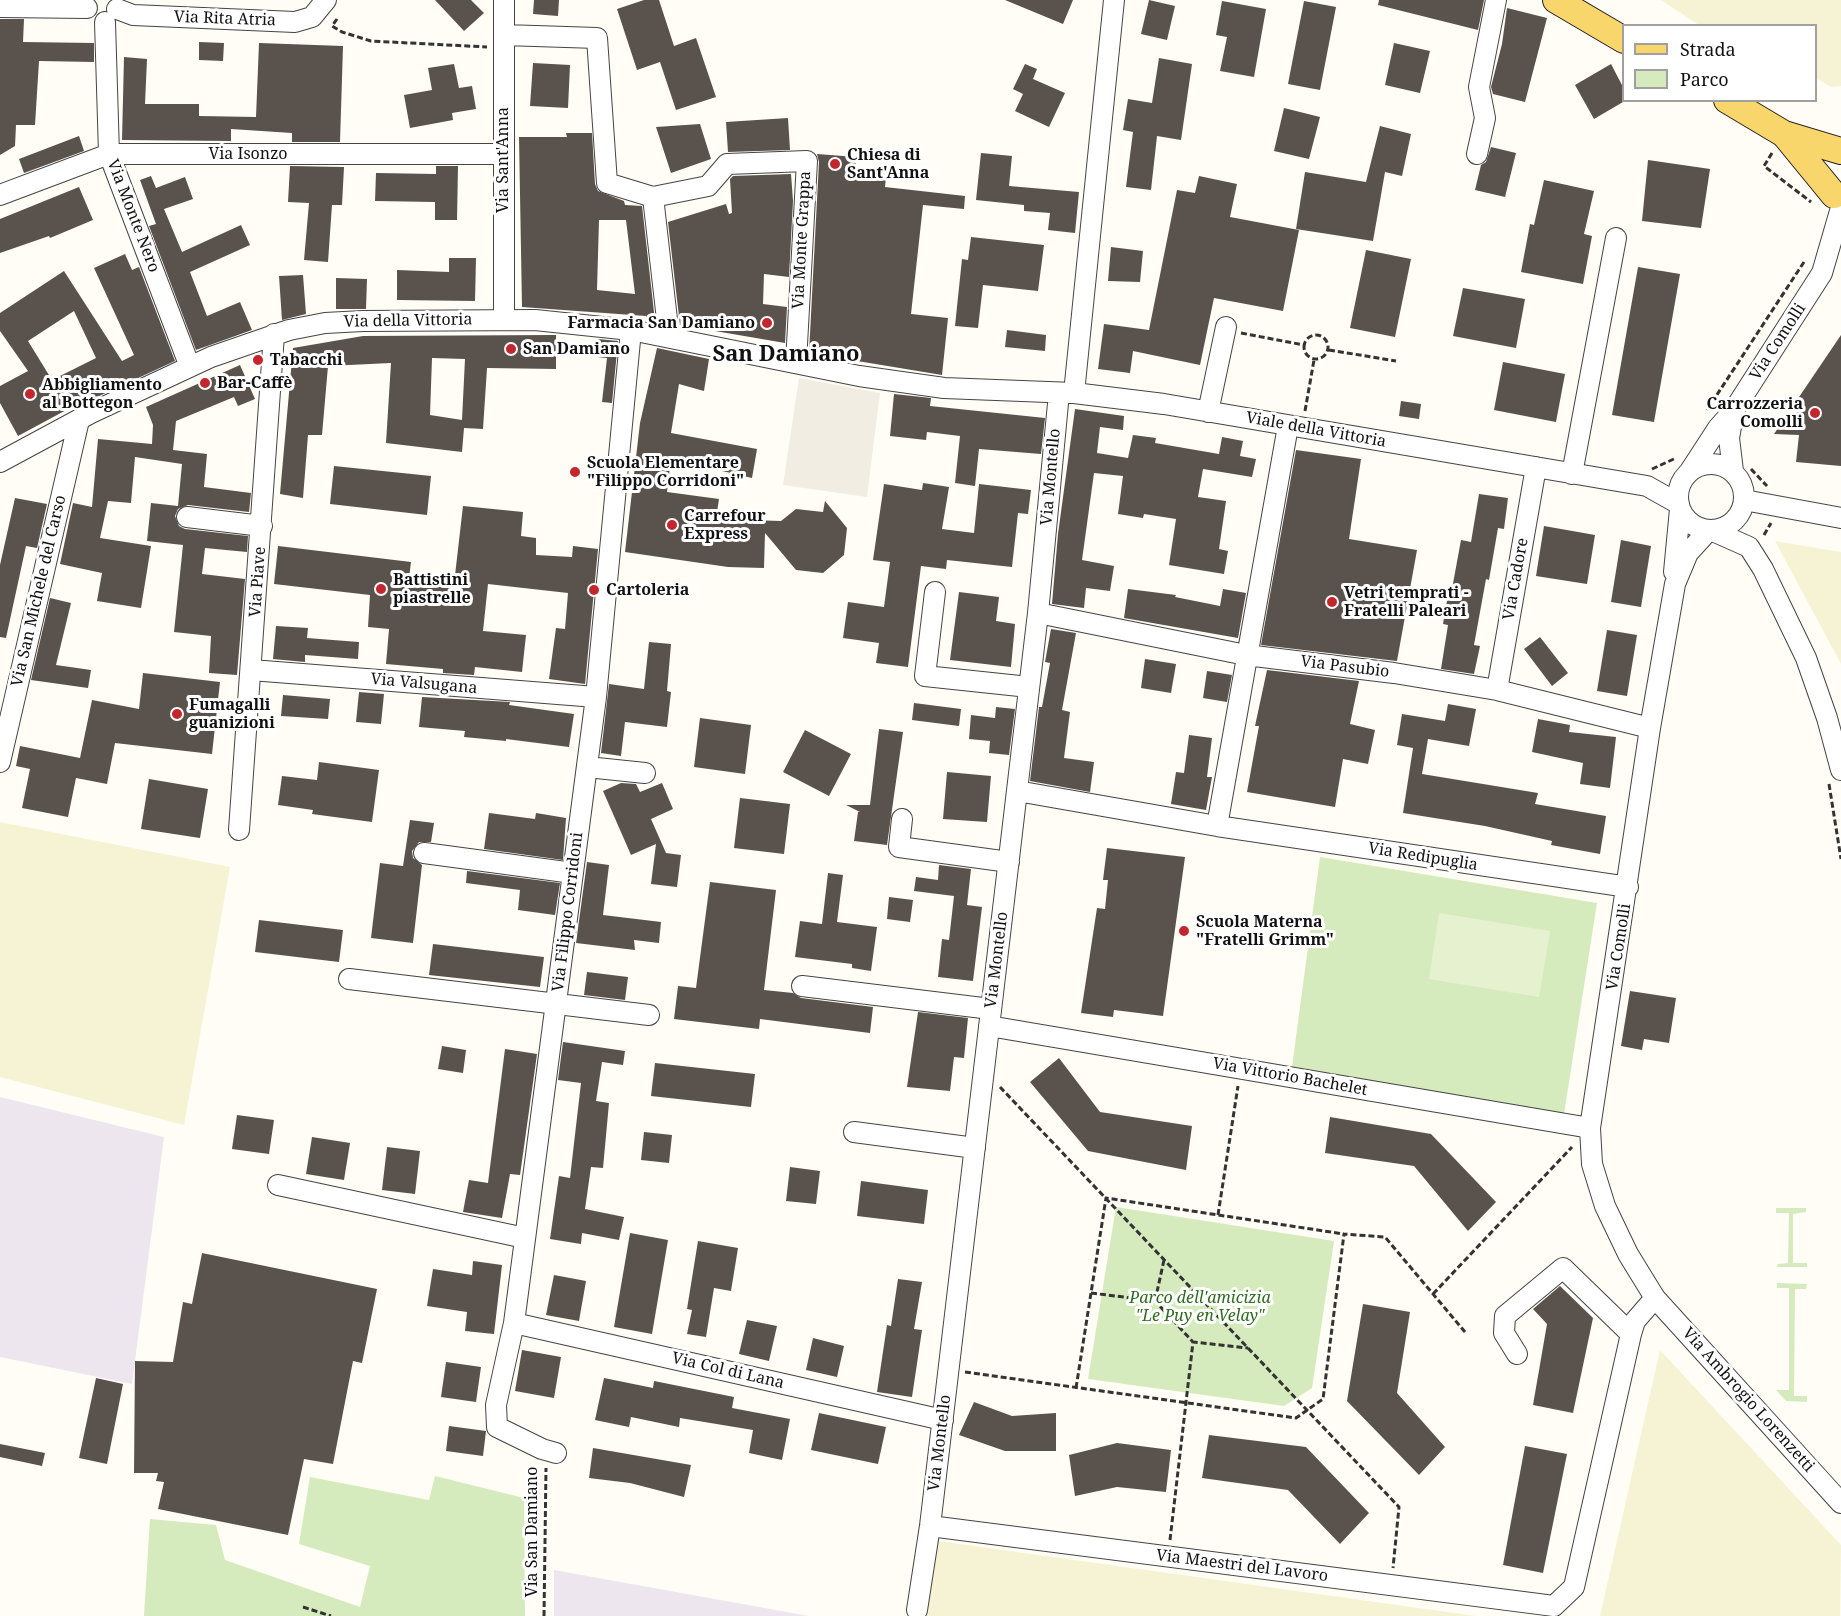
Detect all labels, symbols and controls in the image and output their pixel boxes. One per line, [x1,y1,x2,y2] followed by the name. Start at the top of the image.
[174,8,276,30] street label: Via Rita Atria
[1622,24,1817,102] legend
[1680,37,1736,61] text: Strada
[1680,67,1729,91] text: Parco
[493,107,513,213] street label: Via Sant'Anna
[208,144,288,164] street label: Via Isonzo
[847,145,929,183] place label: Chiesa di Sant'Anna
[103,157,163,275] street label: Via Monte Nero
[828,157,842,171] marker: Chiesa di Sant'Anna
[789,170,815,310] street label: Via Monte Grappa
[1746,300,1810,384] street label: Via Comolli
[344,310,472,332] street label: Via della Vittoria
[567,313,755,333] place label: Farmacia San Damiano
[760,316,774,330] marker: Farmacia San Damiano
[523,339,630,359] place label: San Damiano
[504,342,518,356] marker: San Damiano
[712,342,860,368] district label: San Damiano
[270,350,343,370] place label: Tabacchi
[251,353,265,367] marker: Tabacchi
[217,373,292,393] place label: Bar-Caffè
[42,375,162,413] place label: Abbigliamento al Bottegon
[198,376,212,390] marker: Bar-Caffè
[23,387,37,401] marker: Abbigliamento al Bottegon
[1706,394,1803,432] place label: Carrozzeria Comolli
[1808,406,1822,420] marker: Carrozzeria Comolli
[1244,408,1388,452] street label: Viale della Vittoria
[1037,428,1065,526] street label: Via Montello
[587,453,744,491] place label: Scuola Elementare "Filippo Corridoni"
[568,465,582,479] marker: Scuola Elementare "Filippo Corridoni"
[8,493,70,689] street label: Via San Michele del Carso
[684,506,766,544] place label: Carrefour Express
[665,518,679,532] marker: Carrefour Express
[1499,536,1533,622] street label: Via Cadore
[246,546,270,618] street label: Via Piave
[393,570,471,608] place label: Battistini piastrelle
[606,580,689,600] place label: Cartoleria
[374,582,388,596] marker: Battistini piastrelle
[587,583,601,597] marker: Cartoleria
[1344,583,1469,621] place label: Vetri temprati - Fratelli Paleari
[1325,595,1339,609] marker: Vetri temprati - Fratelli Paleari
[1300,652,1390,682] street label: Via Pasubio
[370,670,478,698] street label: Via Valsugana
[189,695,275,733] place label: Fumagalli guanizioni
[170,707,184,721] marker: Fumagalli guanizioni
[549,831,587,993] street label: Via Filippo Corridoni
[1367,839,1479,875] street label: Via Redipuglia
[1603,902,1635,992] street label: Via Comolli
[982,911,1012,1009] street label: Via Montello
[1196,912,1334,950] place label: Scuola Materna "Fratelli Grimm"
[1177,924,1191,938] marker: Scuola Materna "Fratelli Grimm"
[1211,1054,1369,1100] street label: Via Vittorio Bachelet
[1129,1288,1271,1326] park label: Parco dell'amicizia "Le Puy en Velay"
[1678,1324,1818,1476] street label: Via Ambrogio Lorenzetti
[670,1349,786,1393] street label: Via Col di Lana
[925,1394,955,1492] street label: Via Montello
[522,1467,542,1597] street label: Via San Damiano
[1155,1546,1329,1586] street label: Via Maestri del Lavoro

